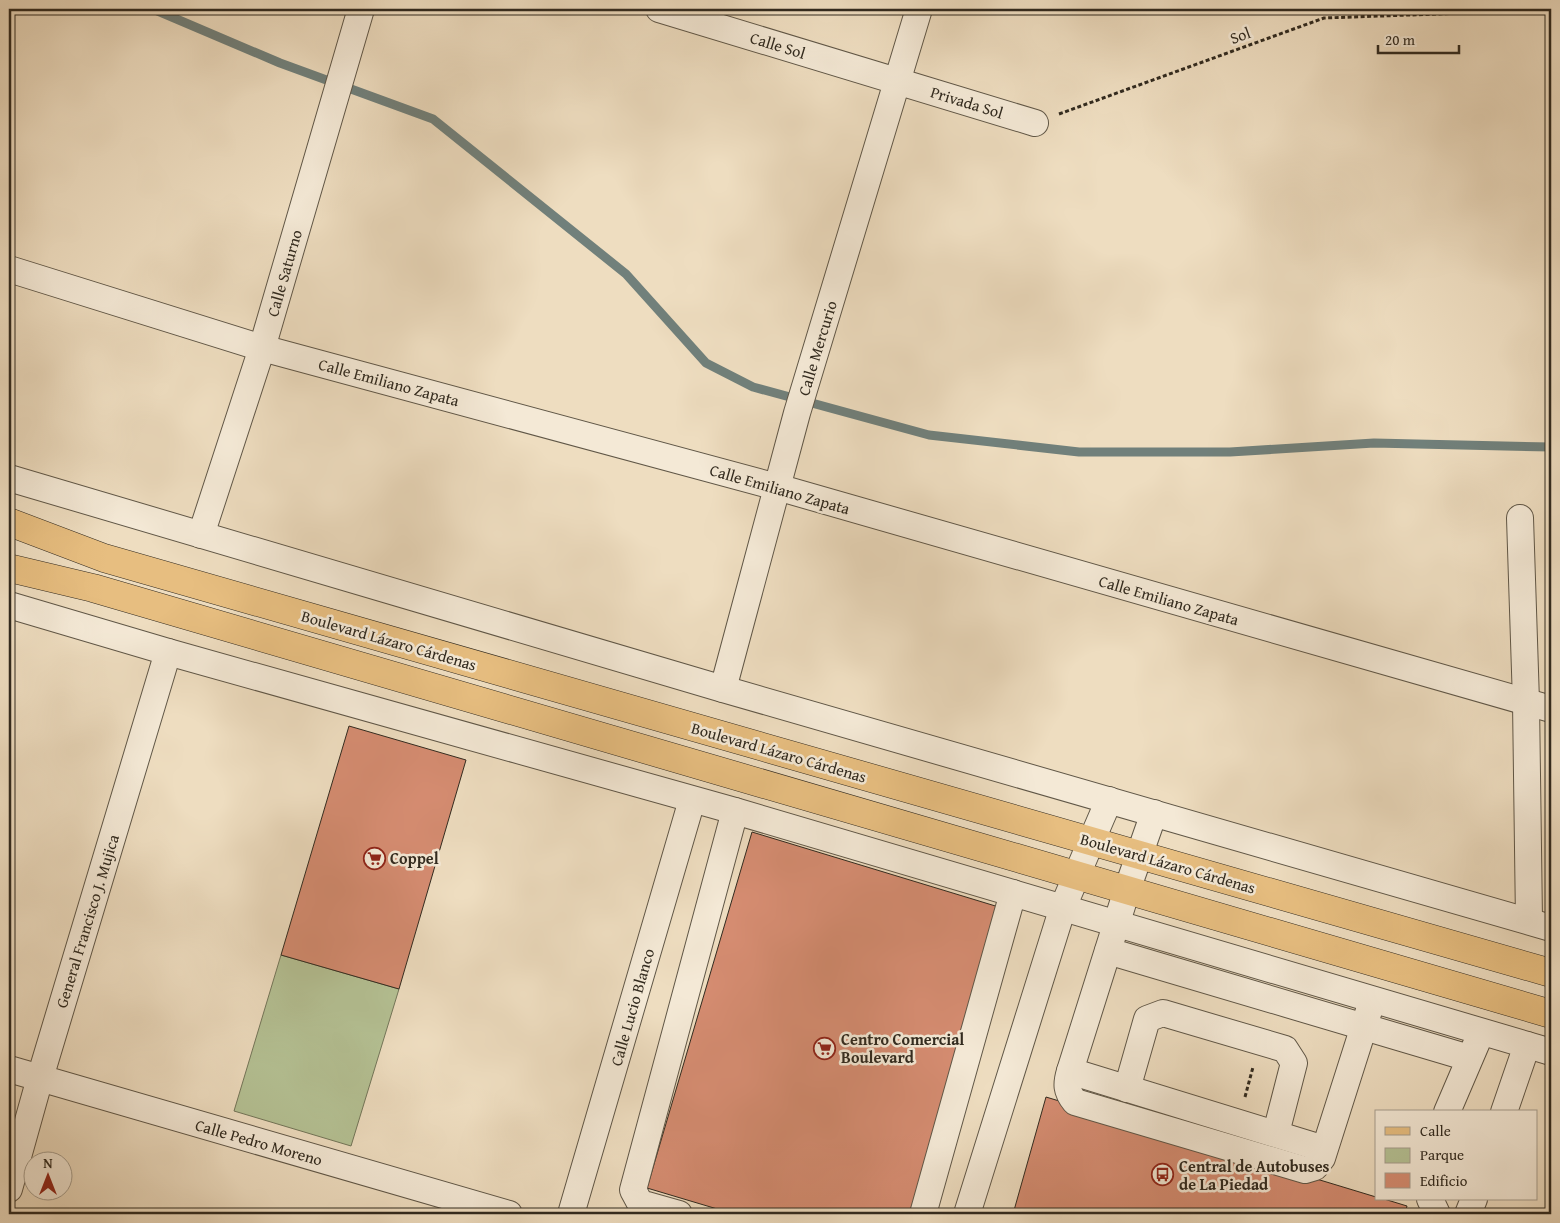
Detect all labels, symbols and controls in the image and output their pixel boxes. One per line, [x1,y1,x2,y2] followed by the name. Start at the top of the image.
[1226,20,1254,50] street label: Sol
[1378,22,1459,54] scale bar
[747,25,809,65] street label: Calle Sol
[1385,29,1416,50] text: 20 m
[928,80,1007,125] street label: Privada Sol
[260,227,308,319] street label: Calle Saturno
[791,298,843,398] street label: Calle Mercurio
[316,352,462,412] street label: Calle Emiliano Zapata
[707,458,853,521] street label: Calle Emiliano Zapata
[1096,569,1242,632] street label: Calle Emiliano Zapata
[299,603,479,677] street label: Boulevard Lázaro Cárdenas
[689,715,869,789] street label: Boulevard Lázaro Cárdenas
[1078,826,1258,900] street label: Boulevard Lázaro Cárdenas
[49,831,125,1011] street label: General Francisco J. Mujica
[362,846,386,870] supermarket icon: Coppel
[390,846,439,870] place label: Coppel
[604,945,660,1069] street label: Calle Lucio Blanco
[841,1027,964,1069] place label: Centro Comercial Boulevard
[813,1036,837,1060] supermarket icon: Centro Comercial Boulevard
[1375,1110,1538,1200] legend
[193,1112,325,1172] street label: Calle Pedro Moreno
[1420,1120,1451,1141] text: Calle
[1420,1144,1464,1165] text: Parque
[22,1150,72,1200] north arrow
[43,1153,53,1173] text: N
[1179,1154,1330,1196] place label: Central de Autobuses de La Piedad
[1151,1163,1175,1187] bus stop icon: Central de Autobuses de La Piedad
[1420,1170,1468,1191] text: Edificio

